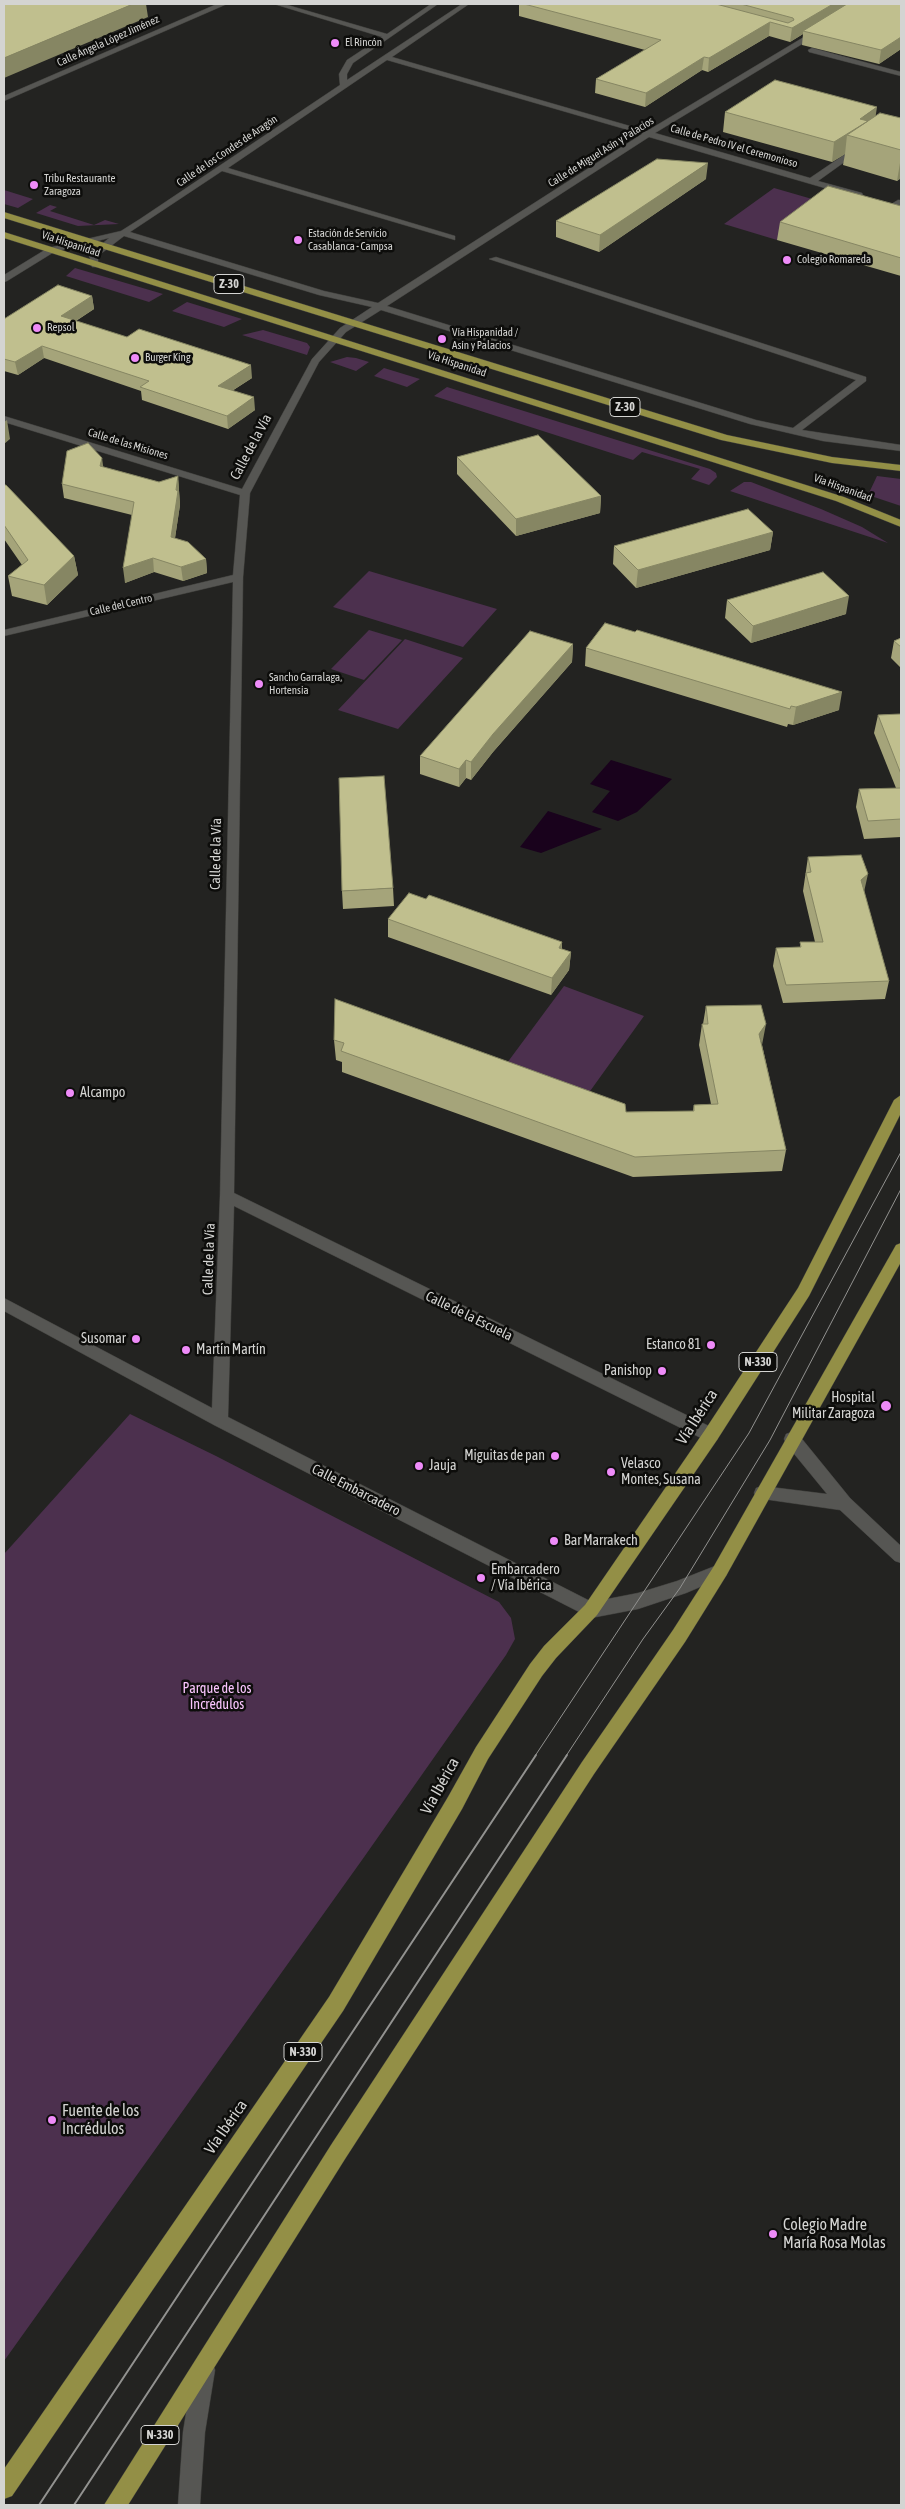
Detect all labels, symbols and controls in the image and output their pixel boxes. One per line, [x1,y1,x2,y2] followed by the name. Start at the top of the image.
[55,13,161,69] street label: Calle Ángela López Jiménez
[345,36,382,50] place label: El Rincón
[329,37,341,49] marker: El Rincón
[174,112,280,190] street label: Calle de los Condes de Aragón
[546,114,656,190] street label: Calle de Miguel Asín y Palacios
[669,121,799,171] street label: Calle de Pedro IV el Ceremonioso
[44,172,115,198] place label: Tribu Restaurante Zaragoza
[28,179,40,191] marker: Tribu Restaurante Zaragoza
[308,227,393,253] place label: Estación de Servicio Casablanca - Campsa
[40,228,102,260] street label: Vía Hispanidad
[292,234,304,246] marker: Estación de Servicio Casablanca - Campsa
[797,253,871,267] place label: Colegio Romareda
[781,254,793,266] marker: Colegio Romareda
[214,274,244,294] road number: Z-30
[47,321,75,335] place label: Repsol
[31,322,43,334] marker: Repsol
[452,326,518,352] place label: Vía Hispanidad / Asín y Palacios
[436,333,448,345] marker: Vía Hispanidad / Asín y Palacios
[426,348,488,380] street label: Vía Hispanidad
[145,351,191,365] place label: Burger King
[129,352,141,364] marker: Burger King
[610,398,640,417] road number: Z-30
[227,411,275,483] street label: Calle de la Vía
[86,426,170,462] street label: Calle de las Misiones
[812,471,874,505] street label: Vía Hispanidad
[88,591,154,619] street label: Calle del Centro
[269,671,342,697] place label: Sancho Garralaga, Hortensia
[253,678,265,690] marker: Sancho Garralaga, Hortensia
[207,818,225,890] street label: Calle de la Vía
[80,1085,125,1101] place label: Alcampo
[64,1087,76,1099] marker: Alcampo
[199,1223,219,1295] street label: Calle de la Vía
[423,1288,515,1344] street label: Calle de la Escuela
[81,1331,126,1347] place label: Susomar
[130,1333,142,1345] marker: Susomar
[646,1337,701,1353] place label: Estanco 81
[705,1339,717,1351] marker: Estanco 81
[196,1342,266,1358] place label: Martín Martín
[180,1344,192,1356] marker: Martín Martín
[739,1352,777,1371] road number: N-330
[604,1363,652,1379] place label: Panishop
[656,1365,668,1377] marker: Panishop
[672,1386,722,1448] street label: Vía Ibérica
[792,1390,875,1422] place label: Hospital Militar Zaragoza
[879,1399,893,1413] marker: Hospital Militar Zaragoza
[464,1448,545,1464] place label: Miguitas de pan
[549,1450,561,1462] marker: Miguitas de pan
[621,1456,701,1488] place label: Velasco Montes, Susana
[429,1458,456,1474] place label: Jauja
[309,1460,403,1520] street label: Calle Embarcadero
[413,1460,425,1472] marker: Jauja
[605,1466,617,1478] marker: Velasco Montes, Susana
[564,1533,638,1549] place label: Bar Marrakech
[548,1535,560,1547] marker: Bar Marrakech
[491,1562,560,1594] place label: Embarcadero / Vía Ibérica
[475,1572,487,1584] marker: Embarcadero / Vía Ibérica
[183,1681,251,1714] park label: Parque de los Incrédulos
[417,1754,463,1818] street label: Vía Ibérica
[284,2042,322,2062] road number: N-330
[200,2096,252,2158] street label: Vía Ibérica
[62,2101,139,2139] place label: Fuente de los Incrédulos
[46,2114,58,2126] marker: Fuente de los Incrédulos
[783,2215,886,2253] place label: Colegio Madre María Rosa Molas
[767,2228,779,2240] marker: Colegio Madre María Rosa Molas
[141,2426,179,2444] road number: N-330

